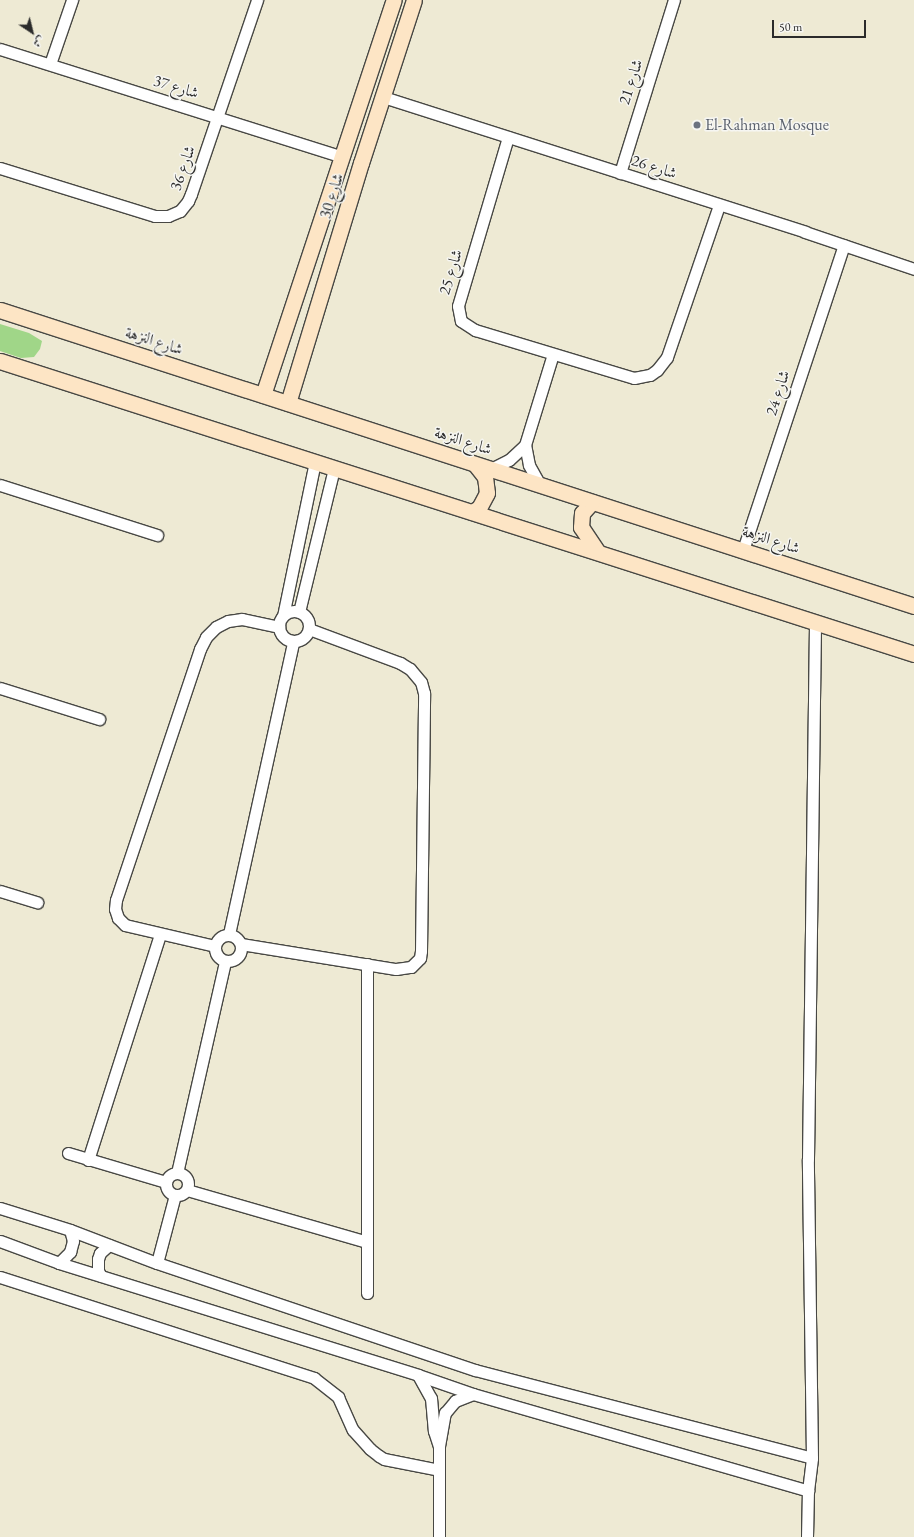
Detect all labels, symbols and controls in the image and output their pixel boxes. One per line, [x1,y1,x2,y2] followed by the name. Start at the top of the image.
[12,12,52,52] north arrow
[774,12,868,38] scale bar
[779,19,802,35] text: 50 m
[30,33,47,51] text: ش
[615,57,647,107] street label: شارع 21
[151,71,201,103] street label: شارع 37
[705,115,829,135] place label: El-Rahman Mosque
[692,120,702,130] marker: El-Rahman Mosque
[166,143,200,193] street label: شارع 36
[629,151,679,183] street label: شارع 26
[316,171,348,221] street label: شارع 30
[435,247,467,297] street label: شارع 25
[123,323,185,359] street label: شارع النزهة
[762,368,794,418] street label: شارع 24
[432,423,494,459] street label: شارع النزهة
[740,522,802,558] street label: شارع النزهة

